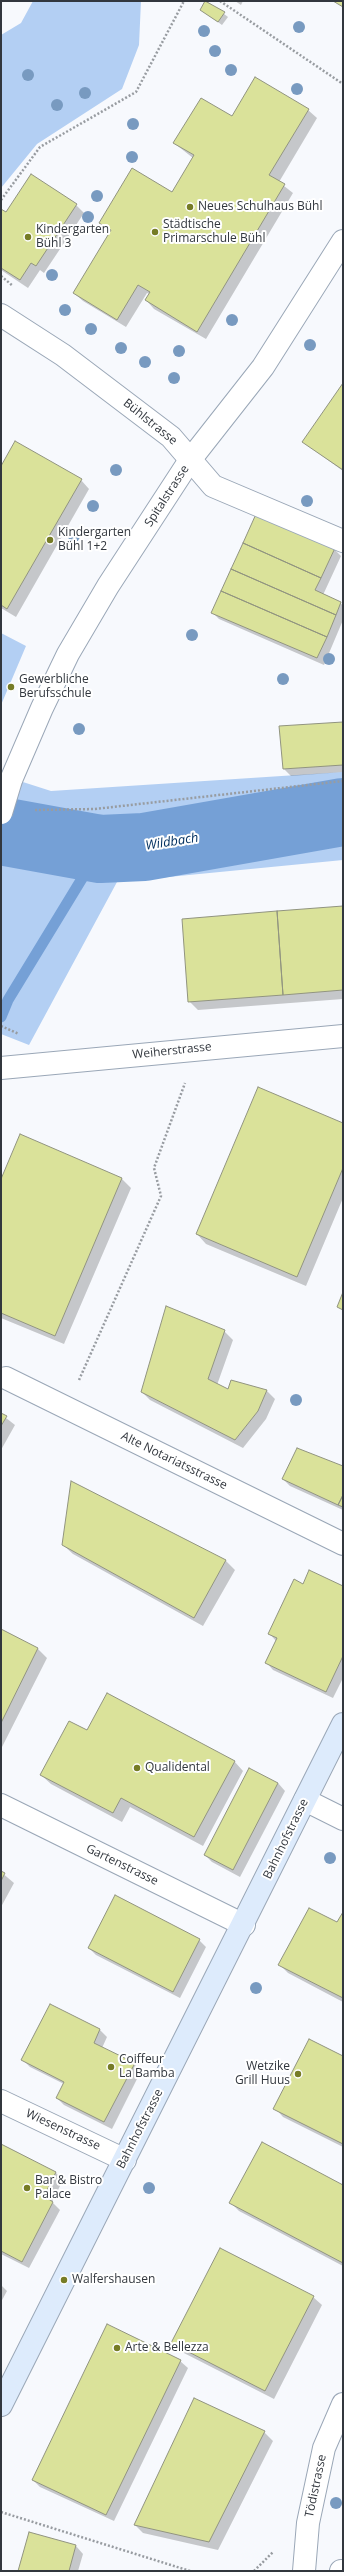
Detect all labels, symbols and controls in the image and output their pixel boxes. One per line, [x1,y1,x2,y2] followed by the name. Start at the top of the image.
[198,200,323,214] place label: Neues Schulhaus Bühl
[185,202,195,212] marker: Neues Schulhaus Bühl
[163,218,265,246] place label: Städtische Primarschule Bühl
[36,223,109,251] place label: Kindergarten Bühl 3
[150,227,160,237] marker: Städtische Primarschule Bühl
[23,232,33,242] marker: Kindergarten Bühl 3
[120,396,180,448] street label: Bühlstrasse
[142,462,192,530] street label: Spitalstrasse
[58,526,131,554] place label: Kindergarten Bühl 1+2
[45,535,55,545] marker: Kindergarten Bühl 1+2
[19,673,91,701] place label: Gewerbliche Berufsschule
[6,682,16,692] marker: Gewerbliche Berufsschule
[144,830,200,854] water label: Wildbach
[132,1040,212,1062] street label: Weiherstrasse
[119,1429,229,1493] street label: Alte Notariatsstrasse
[145,1761,210,1775] place label: Qualidental
[132,1763,142,1773] marker: Qualidental
[260,1797,312,1881] street label: Bahnhofstrasse
[84,1841,160,1889] street label: Gartenstrasse
[119,2053,175,2081] place label: Coiffeur La Bamba
[235,2060,290,2088] place label: Wetzike Grill Huus
[106,2062,116,2072] marker: Coiffeur La Bamba
[293,2069,303,2079] marker: Wetzike Grill Huus
[114,2087,166,2171] street label: Bahnhofstrasse
[24,2106,102,2154] street label: Wiesenstrasse
[35,2174,102,2202] place label: Bar & Bistro Palace
[22,2183,32,2193] marker: Bar & Bistro Palace
[72,2273,155,2287] place label: Walfershausen
[59,2275,69,2285] marker: Walfershausen
[125,2341,209,2355] place label: Arte & Bellezza
[112,2343,122,2353] marker: Arte & Bellezza
[302,2453,330,2519] street label: Tödistrasse

